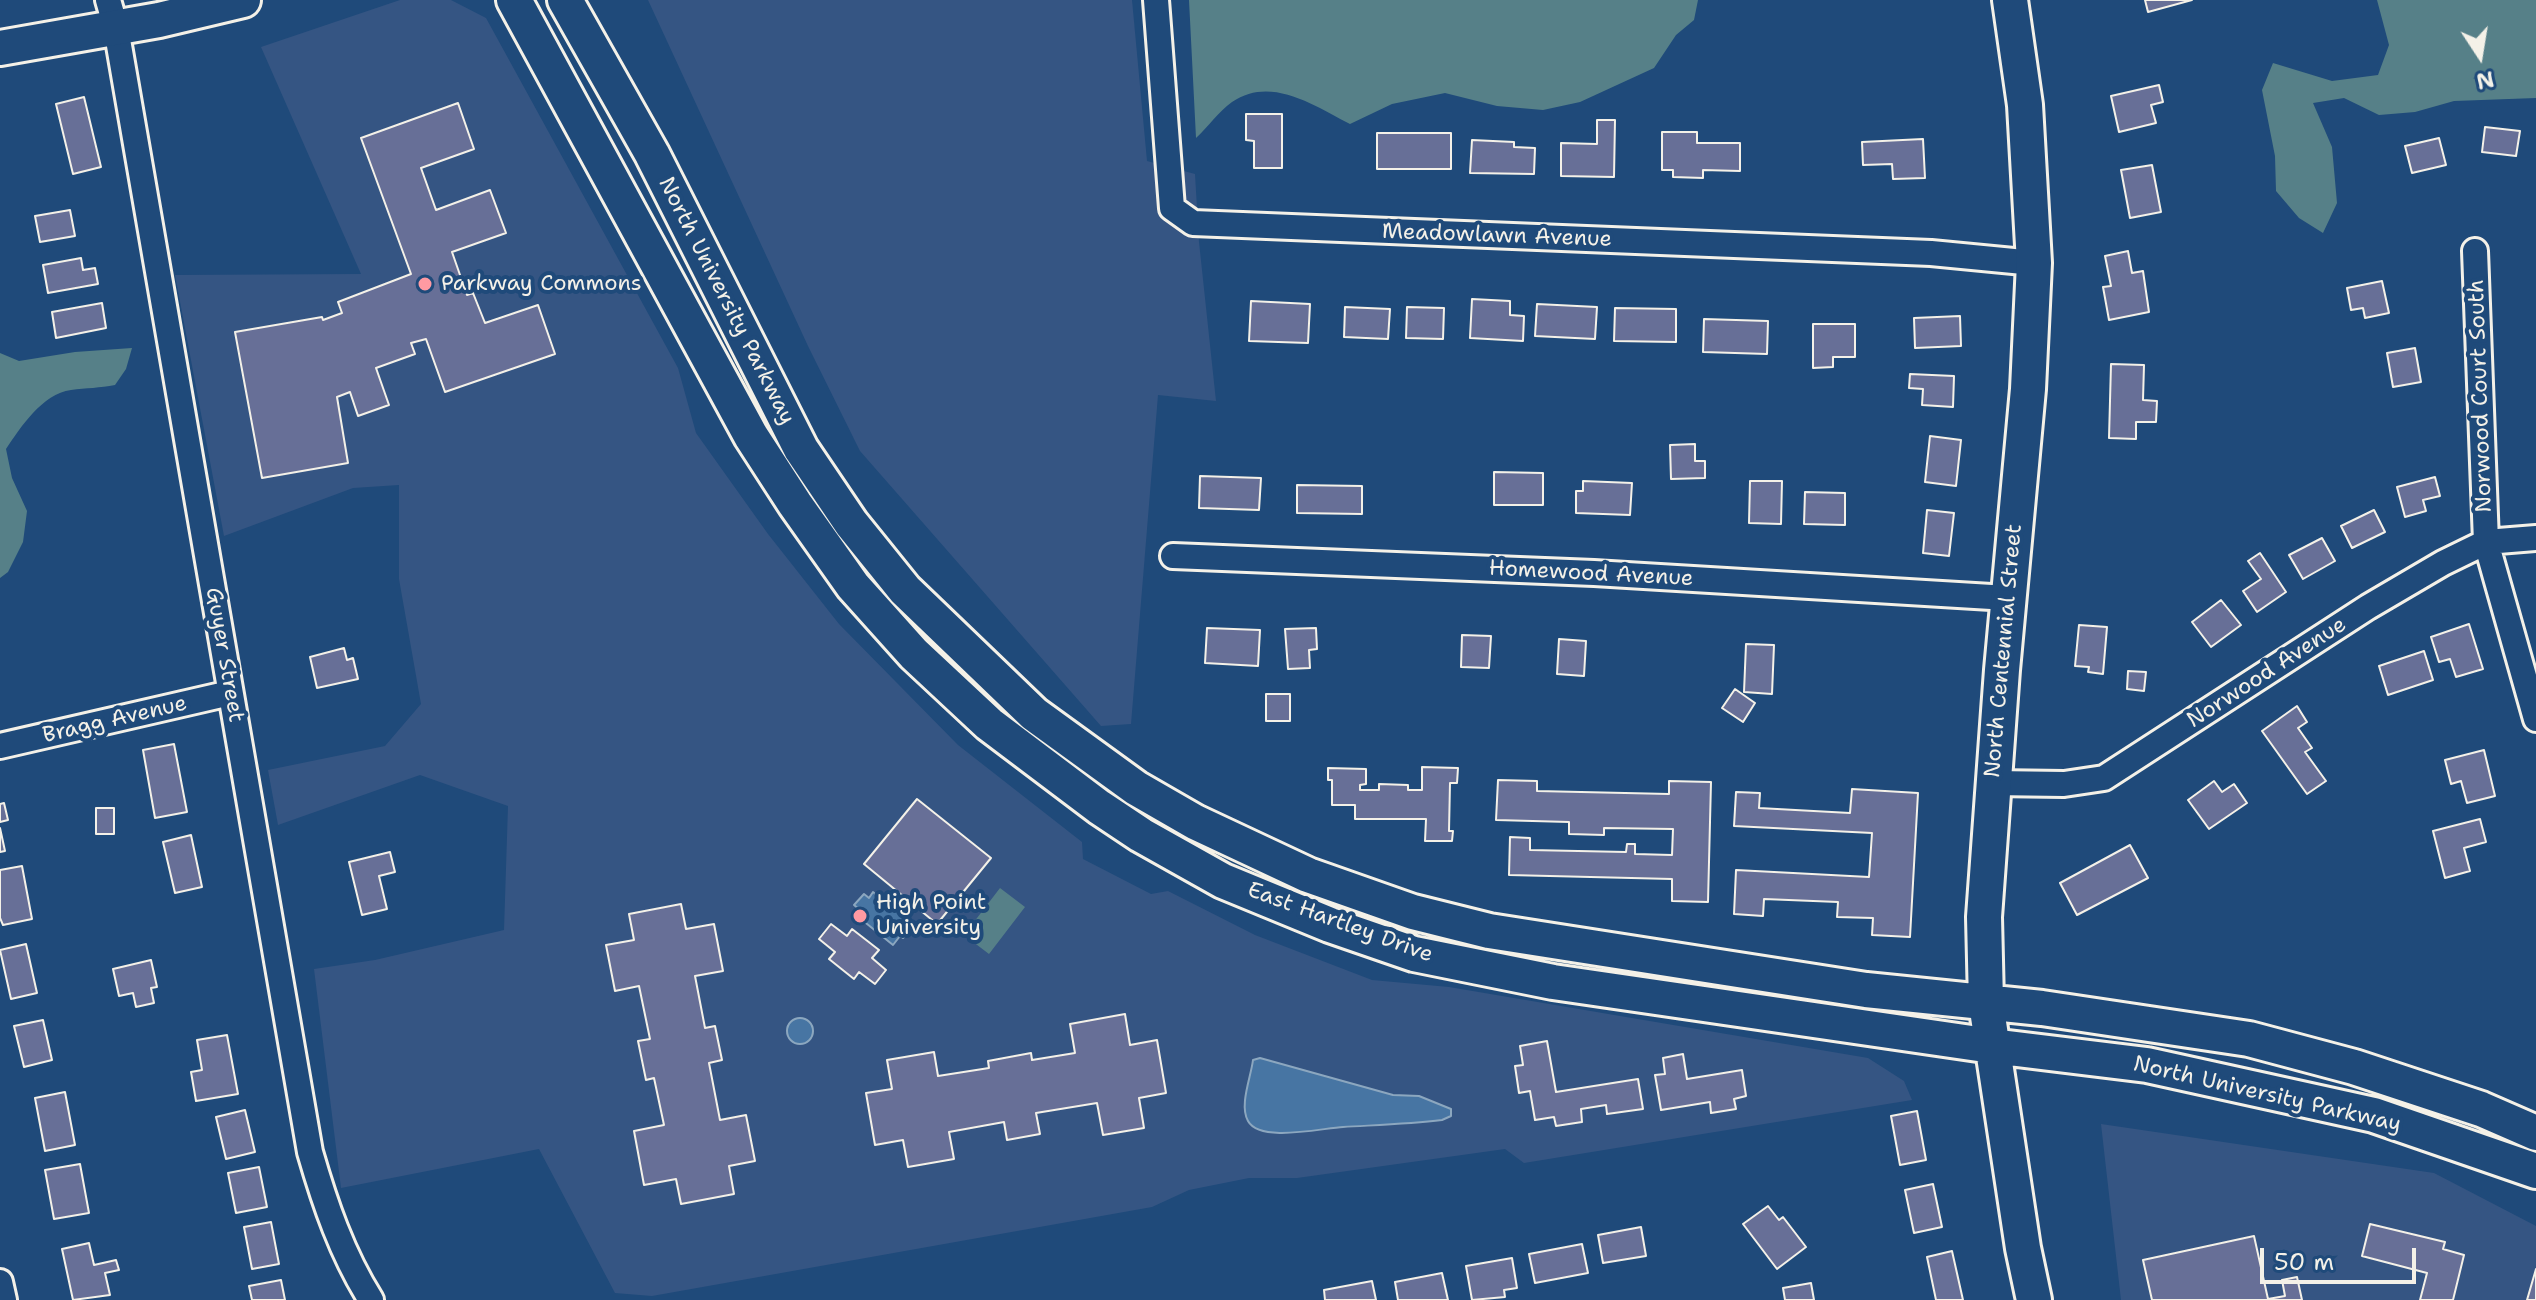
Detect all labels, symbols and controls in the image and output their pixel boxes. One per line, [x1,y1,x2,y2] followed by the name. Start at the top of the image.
[2440,16,2520,96] north arrow
[2474,64,2497,96] text: N
[652,173,800,429] street label: North University Parkway
[1382,219,1612,253] street label: Meadowlawn Avenue
[441,271,642,297] place label: Parkway Commons
[416,275,434,293] marker: Parkway Commons
[2464,279,2498,513] street label: Norwood Court South
[1980,523,2028,779] street label: North Centennial Street
[1488,555,1694,593] street label: Homewood Avenue
[199,586,249,724] street label: Guyer Street
[2182,612,2352,734] street label: Norwood Avenue
[40,691,190,749] street label: Bragg Avenue
[1244,877,1436,969] street label: East Hartley Drive
[876,890,986,942] place label: High Point University
[851,907,869,925] marker: High Point University
[2130,1051,2404,1139] street label: North University Parkway
[2264,1232,2420,1282] scale bar
[2274,1246,2334,1278] text: 50 m

